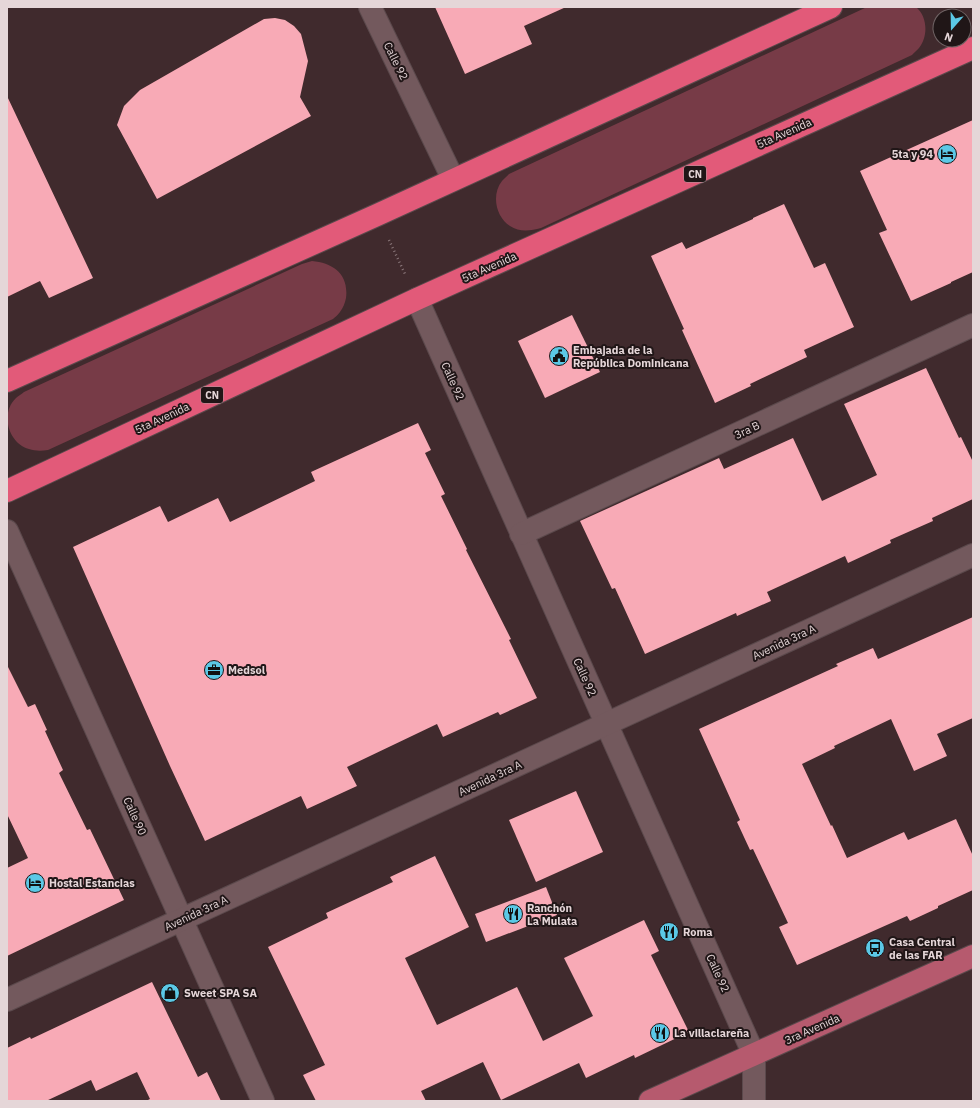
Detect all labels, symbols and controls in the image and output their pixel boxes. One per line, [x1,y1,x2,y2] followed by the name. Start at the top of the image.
[932,8,972,48] north arrow
[942,29,955,45] text: N
[381,40,411,82] street label: Calle 92
[754,115,814,151] street label: 5ta Avenida
[936,143,958,165] hotel icon: 5ta y 94
[892,147,933,161] place label: 5ta y 94
[684,166,706,182] road number: CN
[459,249,519,285] street label: 5ta Avenida
[573,343,689,370] place label: Embajada de la República Dominicana
[548,345,570,367] public building icon: Embajada de la República Dominicana
[438,360,468,402] street label: Calle 92
[201,387,223,403] road number: CN
[133,399,192,437] street label: 5ta Avenida
[732,418,762,442] street label: 3ra B
[750,621,818,663] street label: Avenida 3ra A
[570,656,600,698] street label: Calle 92
[203,659,225,681] office icon: Medsol
[228,663,266,677] place label: Medsol
[456,757,524,799] street label: Avenida 3ra A
[120,795,150,837] street label: Calle 90
[24,872,46,894] hotel icon: Hostal Estancias
[49,876,135,890] place label: Hostal Estancias
[162,892,230,934] street label: Avenida 3ra A
[527,901,577,928] place label: Ranchón La Mulata
[502,903,524,925] restaurant icon: Ranchón La Mulata
[658,921,680,943] restaurant icon: Roma
[683,925,713,939] place label: Roma
[889,935,955,962] place label: Casa Central de las FAR
[864,937,886,959] bus stop icon: Casa Central de las FAR
[703,952,733,994] street label: Calle 92
[159,982,181,1004] shop icon: Sweet SPA SA
[184,986,257,1000] place label: Sweet SPA SA
[782,1011,842,1047] street label: 3ra Avenida
[649,1022,671,1044] restaurant icon: La villaclareña
[674,1026,749,1040] place label: La villaclareña

